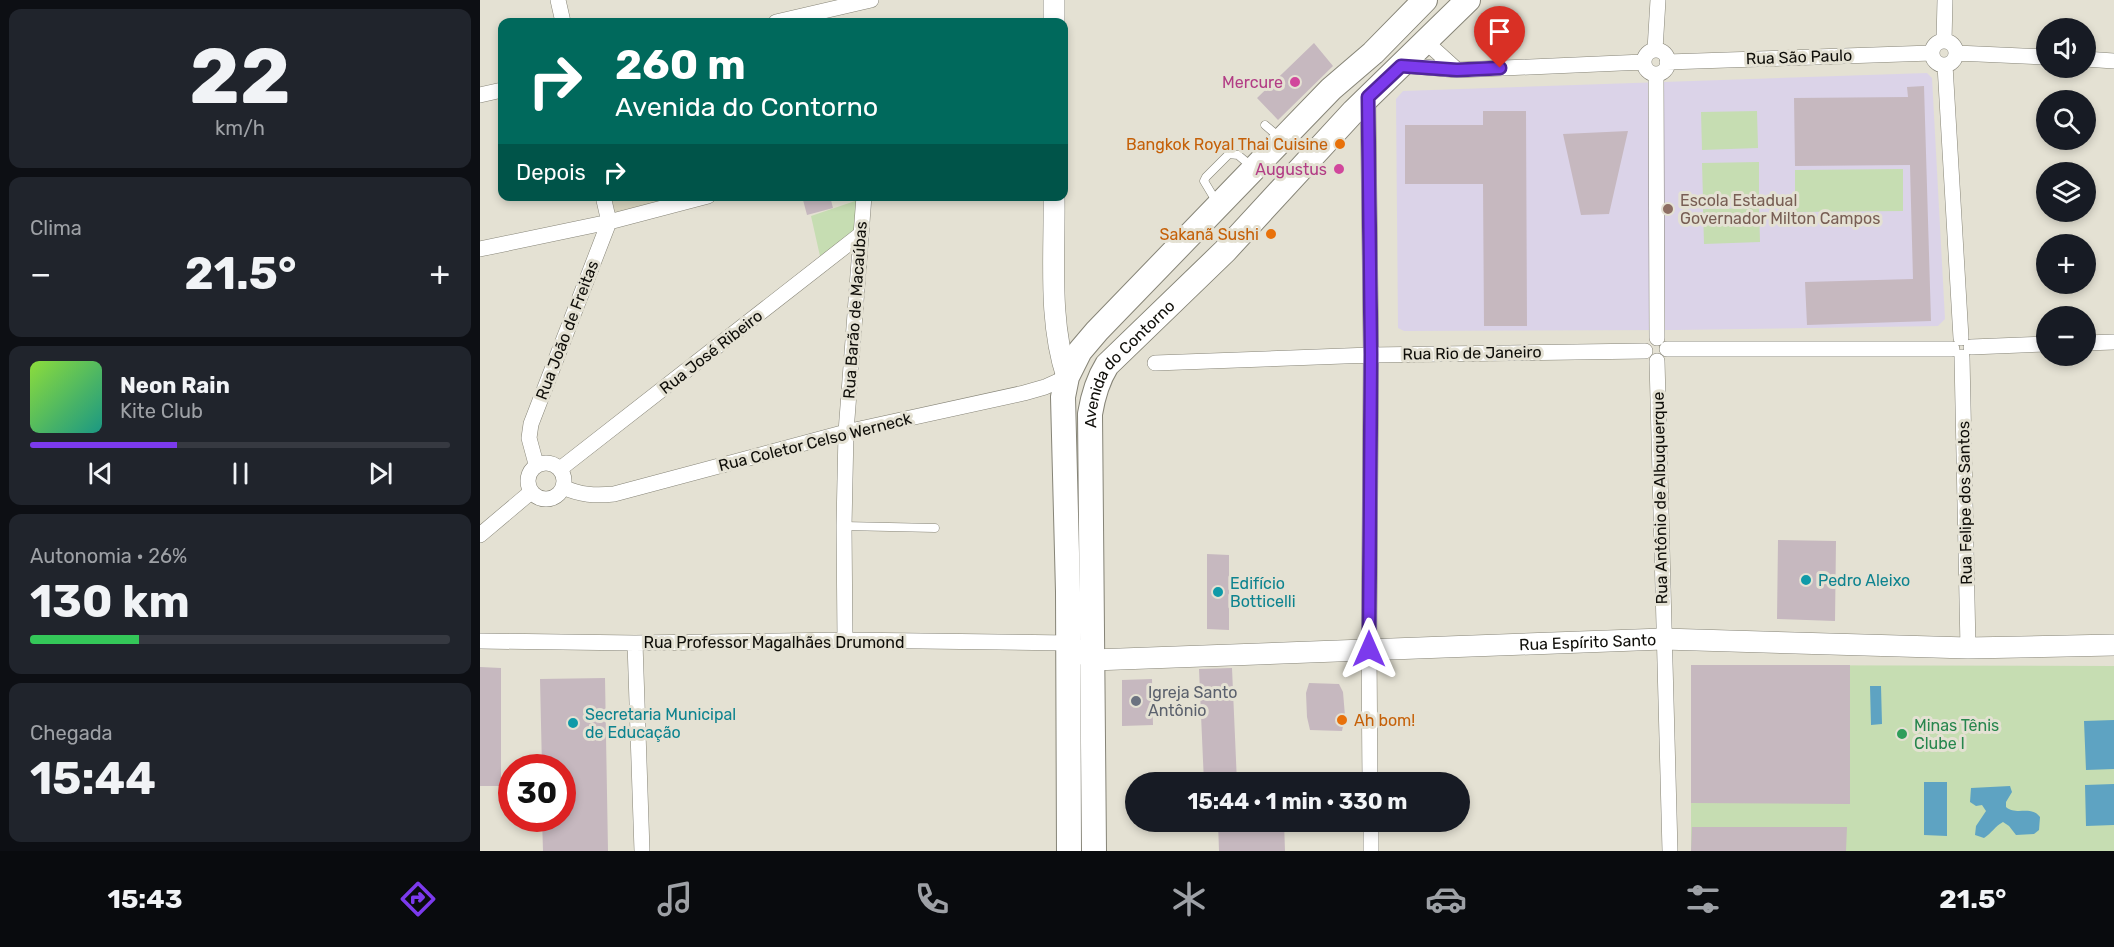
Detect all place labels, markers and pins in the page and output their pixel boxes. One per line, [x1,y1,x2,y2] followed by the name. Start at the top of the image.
[1474,6,1525,68] pin
[1222,73,1283,92] place label: Mercure
[1288,75,1302,89] marker: Mercure
[1126,135,1328,154] place label: Bangkok Royal Thai Cuisine
[1333,137,1347,151] marker: Bangkok Royal Thai Cuisine
[1255,160,1327,179] place label: Augustus
[1332,162,1346,176] marker: Augustus
[1680,191,1880,228] place label: Escola Estadual Governador Milton Campos
[1661,202,1675,216] marker: Escola Estadual Governador Milton Campos
[1159,225,1259,244] place label: Sakanã Sushi
[1264,227,1278,241] marker: Sakanã Sushi
[1818,571,1910,590] place label: Pedro Aleixo
[1799,573,1813,587] marker: Pedro Aleixo
[1230,574,1296,611] place label: Edifício Botticelli
[1211,585,1225,599] marker: Edifício Botticelli
[1148,683,1237,720] place label: Igreja Santo Antônio
[1129,694,1143,708] marker: Igreja Santo Antônio
[585,705,736,742] place label: Secretaria Municipal de Educação
[1354,711,1415,730] place label: Ah bom!
[1335,713,1349,727] marker: Ah bom!
[566,716,580,730] marker: Secretaria Municipal de Educação
[1914,716,1999,753] place label: Minas Tênis Clube I
[1895,727,1909,741] marker: Minas Tênis Clube I

